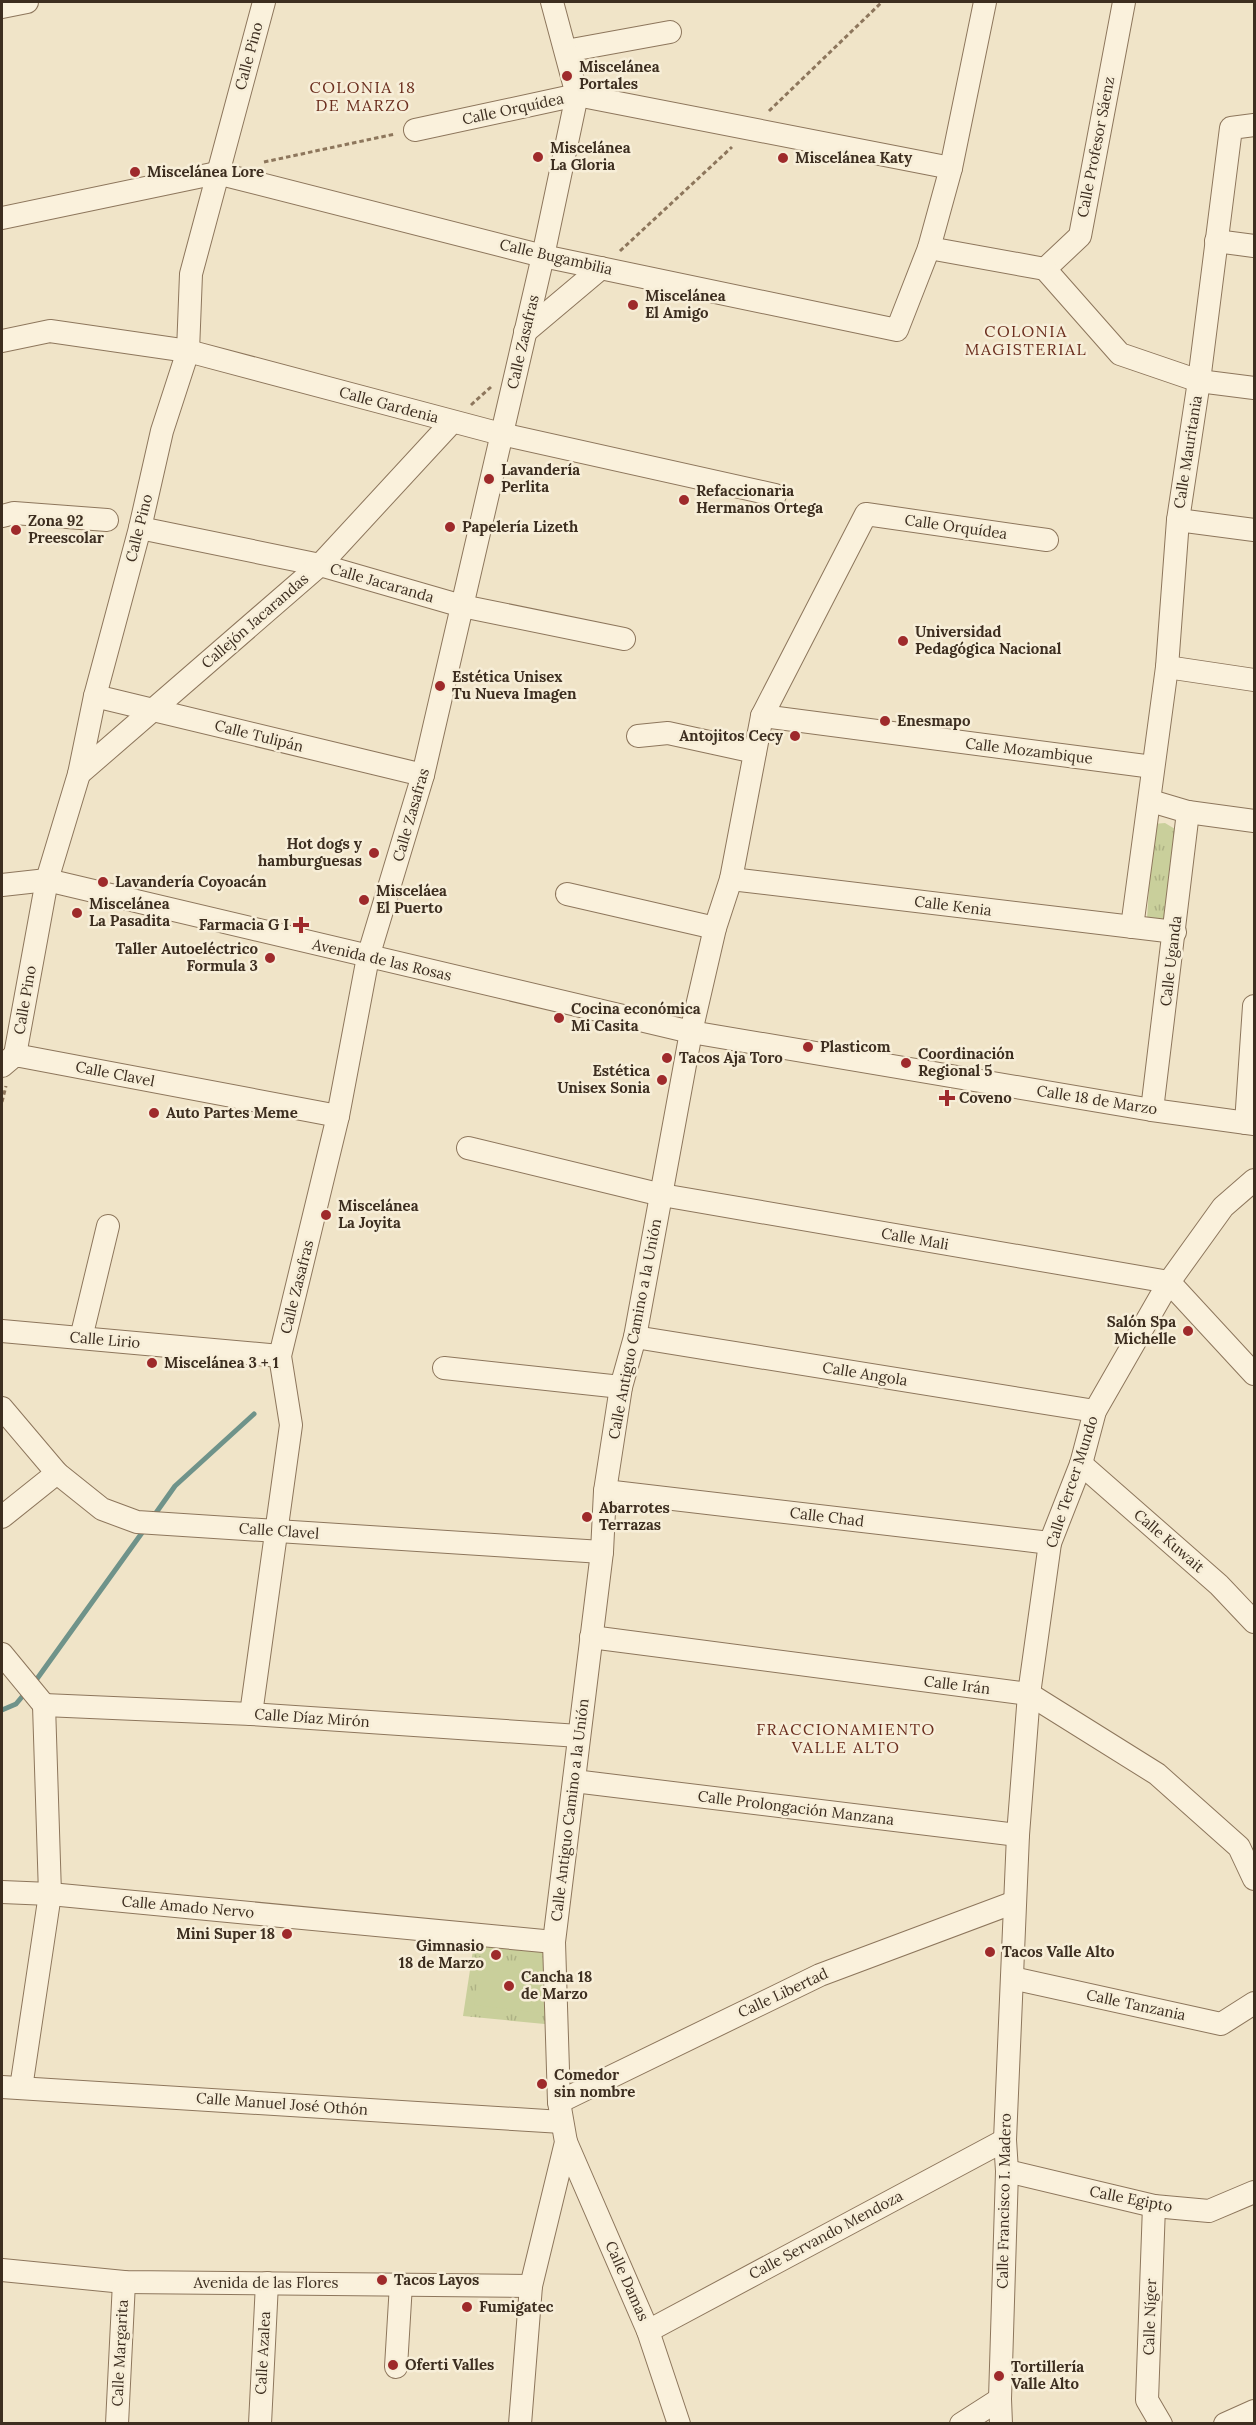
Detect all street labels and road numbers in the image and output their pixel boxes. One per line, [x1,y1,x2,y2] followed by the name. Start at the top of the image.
[230,20,267,92] street label: Calle Pino
[1073,75,1118,219] street label: Calle Profesor Sáenz
[460,88,566,129] street label: Calle Orquídea
[498,234,615,279] street label: Calle Bugambilia
[502,293,543,391] street label: Calle Zasafras
[337,382,441,427] street label: Calle Gardenia
[1169,394,1206,510] street label: Calle Mauritania
[121,492,156,564] street label: Calle Pino
[904,510,1009,543] street label: Calle Orquídea
[328,559,437,606] street label: Calle Jacaranda
[197,569,312,672] street label: Callejón Jacarandas
[213,715,306,756] street label: Calle Tulipán
[964,733,1094,768] street label: Calle Mozambique
[388,766,433,864] street label: Calle Zasafras
[913,891,993,920] street label: Calle Kenia
[1156,914,1186,1007] street label: Calle Uganda
[310,934,454,985] street label: Avenida de las Rosas
[9,964,40,1036] street label: Calle Pino
[74,1057,156,1090] street label: Calle Clavel
[1035,1081,1159,1118] street label: Calle 18 de Marzo
[604,1217,665,1441] street label: Calle Antiguo Camino a la Unión
[880,1223,950,1254] street label: Calle Mali
[276,1238,317,1336] street label: Calle Zasafras
[69,1327,141,1352] street label: Calle Lirio
[821,1357,909,1390] street label: Calle Angola
[1041,1413,1102,1550] street label: Calle Tercer Mundo
[789,1503,865,1530] street label: Calle Chad
[1130,1505,1209,1577] street label: Calle Kuwait
[238,1518,320,1543] street label: Calle Clavel
[923,1671,991,1698] street label: Calle Irán
[546,1697,593,1922] street label: Calle Antiguo Camino a la Unión
[254,1704,370,1731] street label: Calle Díaz Mirón
[697,1786,896,1829] street label: Calle Prolongación Manzana
[121,1891,255,1922] street label: Calle Amado Nervo
[735,1963,831,2022] street label: Calle Libertad
[1085,1985,1188,2024] street label: Calle Tanzania
[196,2088,369,2119] street label: Calle Manuel José Othón
[992,2113,1015,2289] street label: Calle Francisco I. Madero
[1088,2181,1174,2216] street label: Calle Egipto
[745,2186,906,2283] street label: Calle Servando Mendoza
[601,2238,654,2324] street label: Calle Damas
[193,2273,339,2292] street label: Avenida de las Flores
[1139,2278,1160,2356] street label: Calle Níger
[107,2299,132,2407] street label: Calle Margarita
[251,2310,274,2395] street label: Calle Azalea

